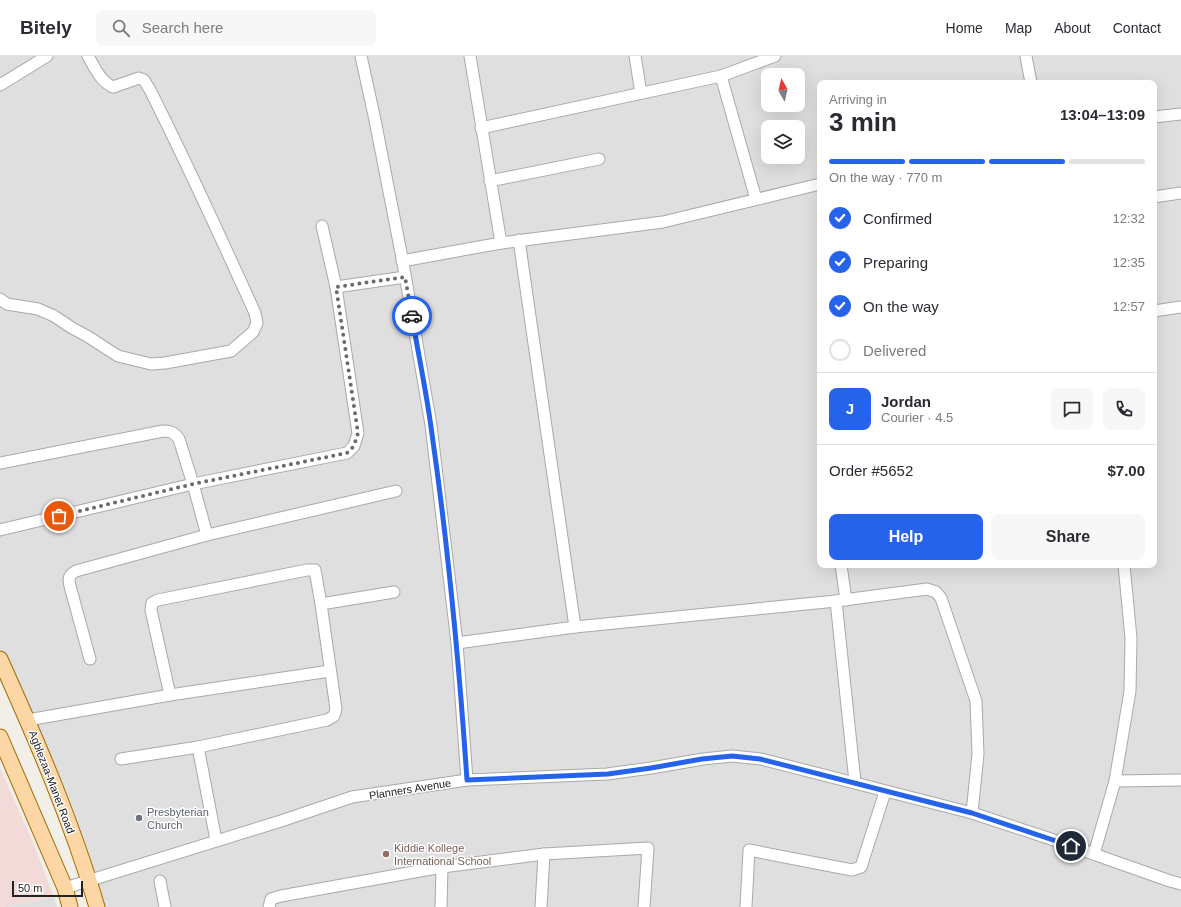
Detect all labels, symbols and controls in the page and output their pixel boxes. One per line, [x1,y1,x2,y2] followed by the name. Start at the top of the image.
[96,10,376,46] search box
[20,17,72,38] text: Bitely
[110,17,132,39] icon: search
[142,19,223,36] text: Search here
[946,20,983,36] text: Home
[1005,20,1032,36] text: Map
[1054,20,1091,36] text: About
[1113,20,1161,36] text: Contact
[761,68,805,112] north arrow
[761,68,805,164] map controls
[829,92,887,107] text: Arriving in
[1060,106,1145,123] text: 13:04–13:09
[829,107,897,137] text: 3 min
[761,120,805,164] button: layers
[829,170,942,185] text: On the way · 770 m
[829,207,851,229] icon: check
[863,210,932,227] text: Confirmed
[1112,211,1145,226] text: 12:32
[829,251,851,273] icon: check
[863,254,928,271] text: Preparing
[1112,255,1145,270] text: 12:35
[829,295,851,317] icon: check
[392,296,432,336] courier
[863,298,939,315] text: On the way
[1112,299,1145,314] text: 12:57
[401,305,423,327] icon: car
[863,342,926,359] text: Delivered
[1051,388,1093,430] button: chat
[1103,388,1145,430] button: phone
[881,393,931,410] text: Jordan
[846,400,854,417] text: J
[881,410,953,425] text: Courier · 4.5
[829,462,913,479] text: Order #5652
[1107,462,1145,479] text: $7.00
[42,499,76,533] pin
[48,505,70,527] icon: bag
[829,514,983,560] button: Help
[991,514,1145,560] button: Share
[27,729,77,835] street label: Agblezaa-Manet Road
[368,777,452,801] street label: Planners Avenue
[147,806,209,831] place label: Presbyterian Church
[134,813,144,823] marker: Presbyterian Church
[1054,829,1088,863] pin
[1060,835,1082,857] icon: home
[394,842,491,867] place label: Kiddie Kollege International School
[381,849,391,859] marker: Kiddie Kollege International School
[12,879,83,898] scale bar
[18,882,42,894] text: 50 m

